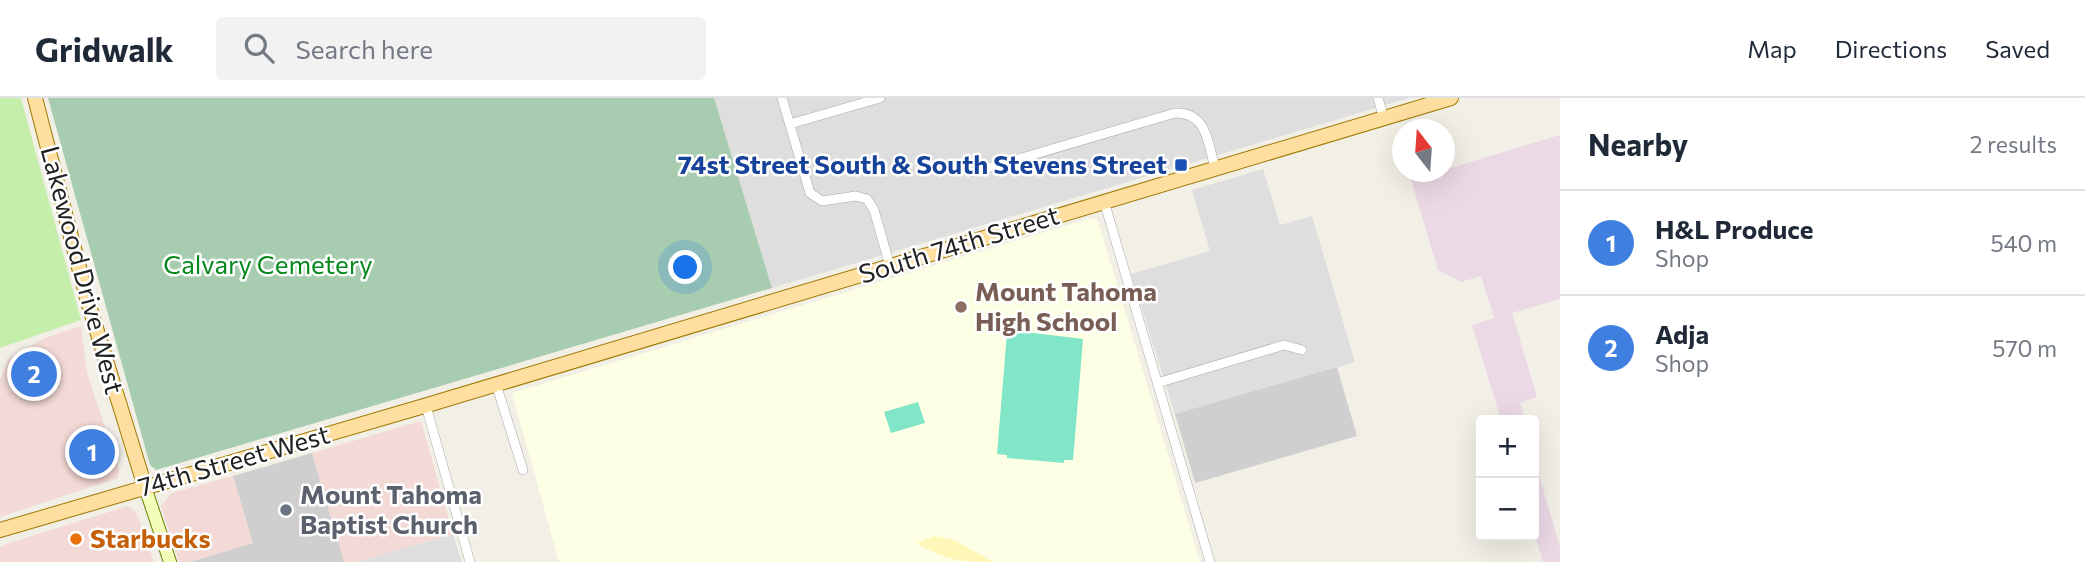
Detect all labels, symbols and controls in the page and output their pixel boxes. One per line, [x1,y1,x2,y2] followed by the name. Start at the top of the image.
[216,17,706,80] search box
[35,28,174,69] text: Gridwalk
[240,29,278,67] icon: search
[296,33,433,64] text: Search here
[1747,34,1797,63] text: Map
[1835,34,1947,63] text: Directions
[1985,34,2050,63] text: Saved
[1392,119,1455,182] north arrow
[1588,125,1688,162] text: Nearby
[1970,130,2057,158] text: 2 results
[35,142,131,397] street label: Lakewood Drive West
[678,148,1167,179] place label: 74st Street South & South Stevens Street
[1173,157,1189,173] marker: 74st Street South & South Stevens Street
[855,198,1062,289] street label: South 74th Street
[1655,213,1814,244] text: H&L Produce
[1606,229,1616,257] text: 1
[1991,229,2057,257] text: 540 m
[1655,244,1709,272] text: Shop
[163,248,373,279] park label: Calvary Cemetery
[668,250,702,284] your location
[975,275,1157,336] place label: Mount Tahoma High School
[953,299,969,315] marker: Mount Tahoma High School
[1655,318,1709,349] text: Adja
[1604,334,1618,362] text: 2
[1992,334,2057,362] text: 570 m
[11,348,57,400] pin: 2
[1655,349,1709,377] text: Shop
[1476,415,1539,541] map controls
[1476,415,1539,478] button: +
[134,417,333,502] street label: 74th Street West
[69,426,115,478] pin: 1
[300,478,482,539] place label: Mount Tahoma Baptist Church
[1476,478,1539,541] button: −
[278,502,294,518] marker: Mount Tahoma Baptist Church
[90,522,211,553] place label: Starbucks
[68,531,84,547] marker: Starbucks

